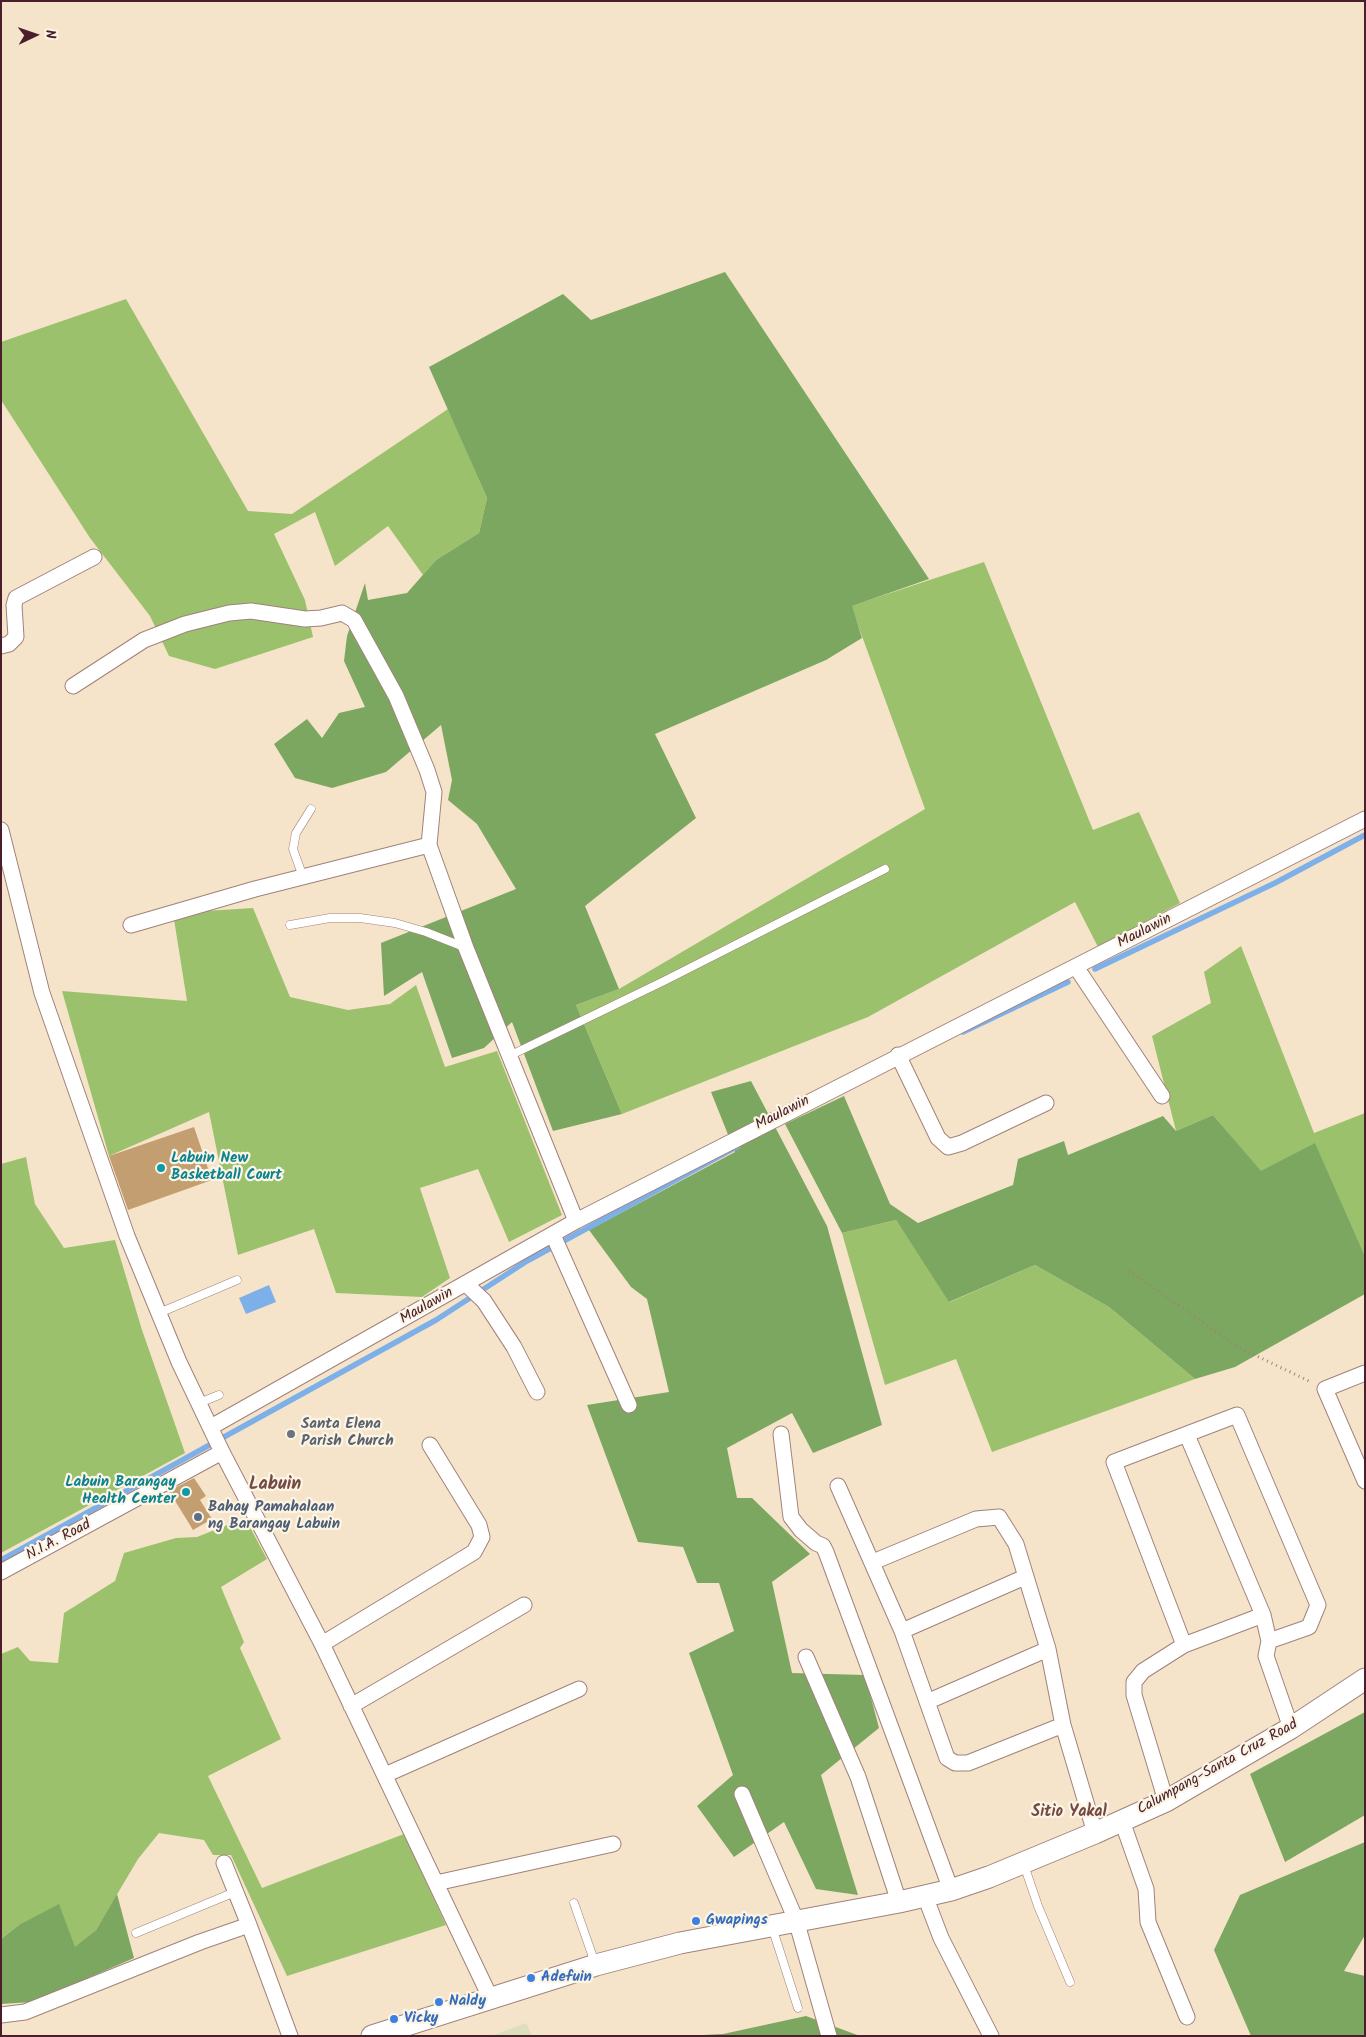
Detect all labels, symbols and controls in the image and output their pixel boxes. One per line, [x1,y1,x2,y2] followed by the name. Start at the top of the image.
[10,10,60,60] north arrow
[39,29,61,39] text: N
[1115,911,1175,953] street label: Maulawin
[753,1093,813,1135] street label: Maulawin
[171,1150,282,1185] place label: Labuin New Basketball Court
[155,1162,167,1174] marker: Labuin New Basketball Court
[397,1285,457,1329] street label: Maulawin
[301,1416,394,1451] place label: Santa Elena Parish Church
[285,1428,297,1440] marker: Santa Elena Parish Church
[65,1474,176,1509] place label: Labuin Barangay Health Center
[249,1475,301,1497] district label: Labuin
[180,1486,192,1498] marker: Labuin Barangay Health Center
[208,1499,340,1534] place label: Bahay Pamahalaan ng Barangay Labuin
[192,1511,204,1523] marker: Bahay Pamahalaan ng Barangay Labuin
[24,1516,94,1566] street label: N.I.A. Road
[1135,1716,1301,1820] street label: Calumpang-Santa Cruz Road
[1031,1803,1107,1823] district label: Sitio Yakal
[706,1912,768,1930] place label: Gwapings
[690,1915,702,1927] marker: Gwapings
[541,1969,592,1987] place label: Adefuin
[525,1972,537,1984] marker: Adefuin
[449,1993,486,2011] place label: Naldy
[433,1996,445,2008] marker: Naldy
[404,2010,438,2028] place label: Vicky
[388,2013,400,2025] marker: Vicky

